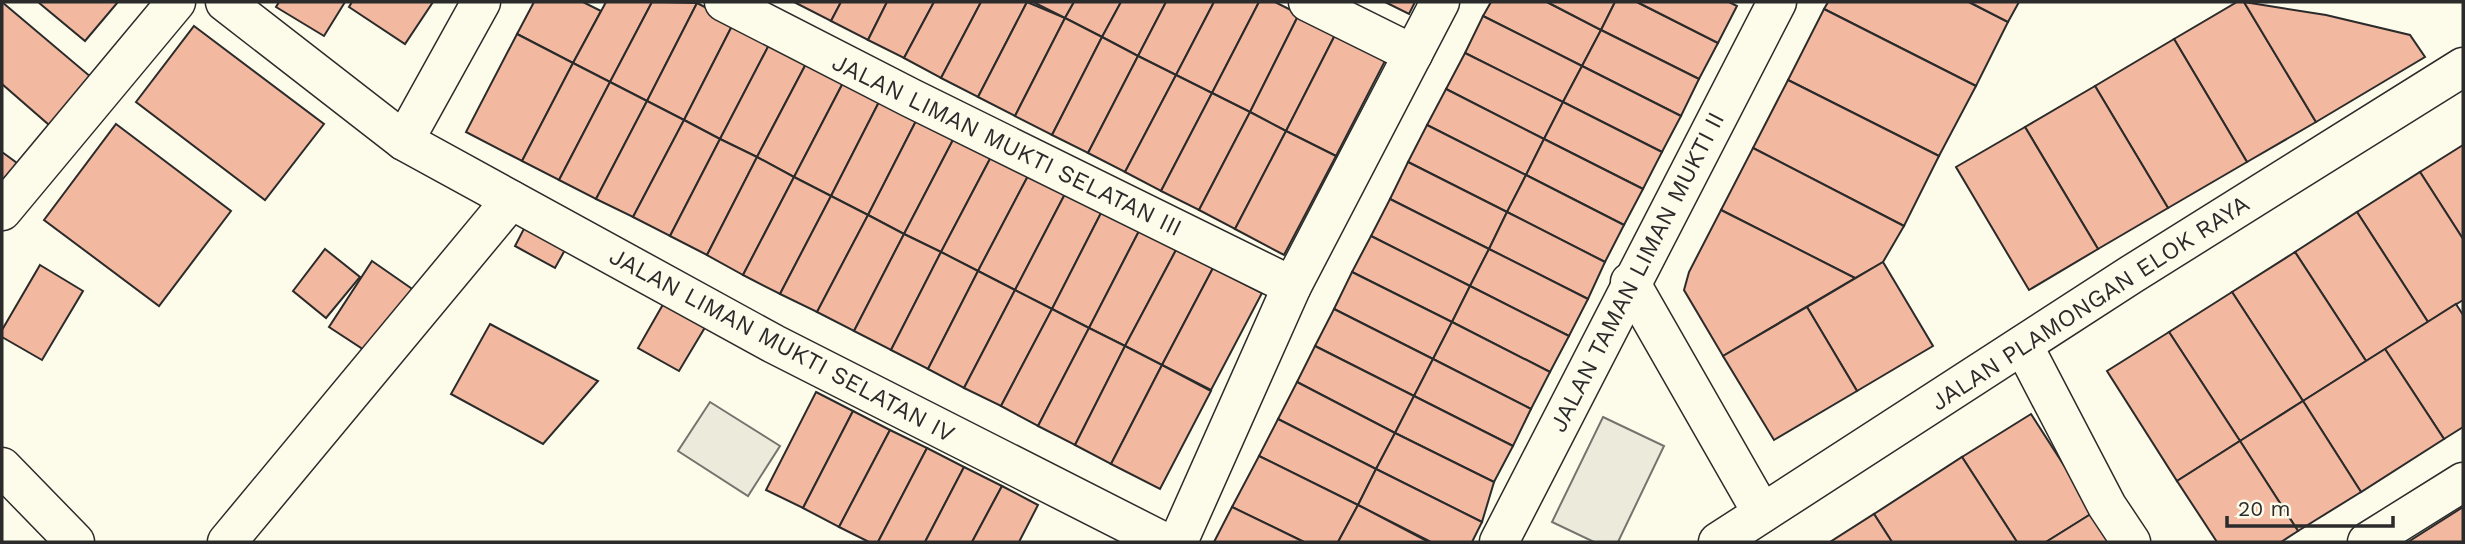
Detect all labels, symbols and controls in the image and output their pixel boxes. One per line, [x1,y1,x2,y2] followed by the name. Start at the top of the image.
[828,48,1186,242] street label: JALAN LIMAN MUKTI SELATAN III
[1544,107,1730,437] street label: JALAN TAMAN LIMAN MUKTI II
[1926,189,2254,417] street label: JALAN PLAMONGAN ELOK RAYA
[605,242,959,448] street label: JALAN LIMAN MUKTI SELATAN IV
[2227,484,2393,528] scale bar
[2238,496,2290,521] text: 20 m

